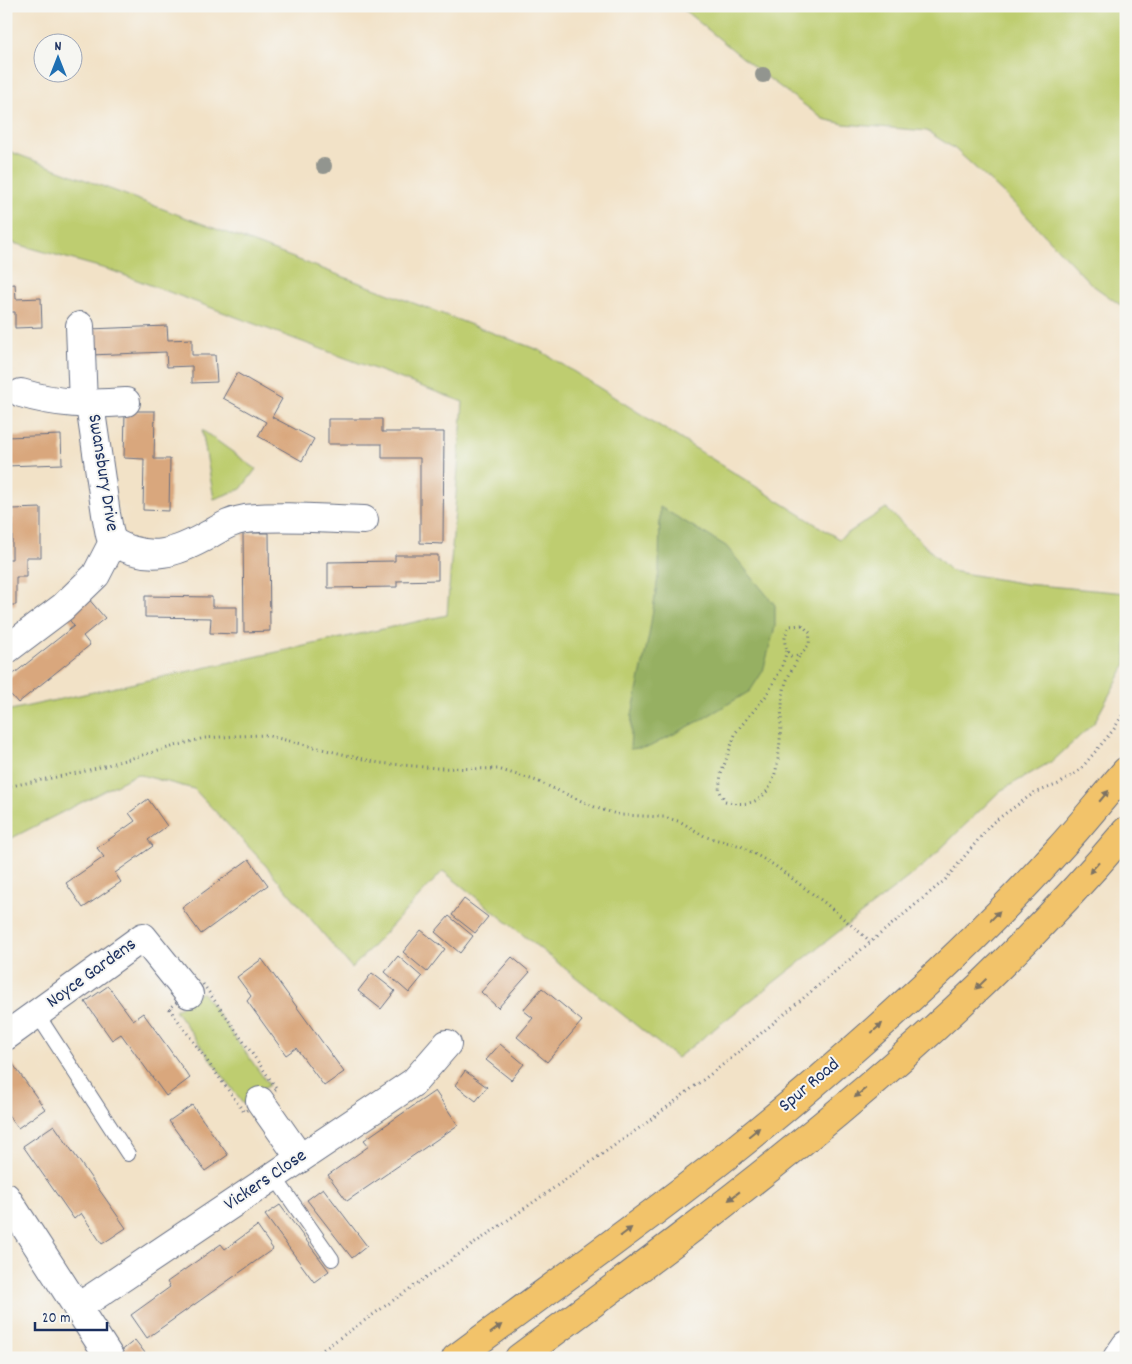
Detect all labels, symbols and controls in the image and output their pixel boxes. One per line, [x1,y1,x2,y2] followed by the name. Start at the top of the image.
[32,32,82,82] north arrow
[55,37,62,57] text: N
[79,412,125,534] street label: Swansbury Drive
[1099,790,1110,803] one-way arrow
[1088,861,1100,873] one-way arrow
[989,910,1001,922] one-way arrow
[41,932,143,1016] street label: Noyce Gardens
[975,978,987,990] one-way arrow
[871,1022,883,1034] one-way arrow
[774,1052,846,1120] street label: Spur Road
[854,1087,866,1098] one-way arrow
[748,1127,761,1138] one-way arrow
[219,1143,313,1219] street label: Vickers Close
[728,1190,741,1201] one-way arrow
[619,1226,632,1237] one-way arrow
[35,1299,108,1331] scale bar
[42,1308,70,1330] text: 20 m
[489,1324,502,1334] one-way arrow

